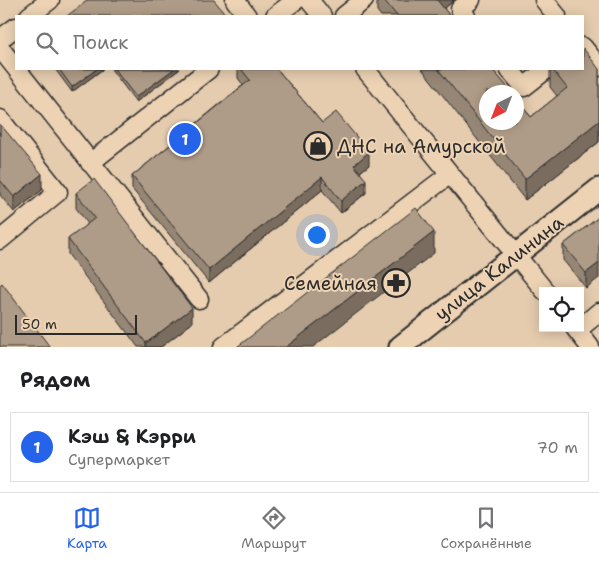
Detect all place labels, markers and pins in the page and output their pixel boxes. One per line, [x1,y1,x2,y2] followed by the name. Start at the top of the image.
[169,120,201,158] pin: 1
[303,131,333,161] shop icon: ДНС на Амурской
[337,134,505,159] place label: ДНС на Амурской
[381,268,411,298] pharmacy icon: Семейная
[284,271,377,296] place label: Семейная

